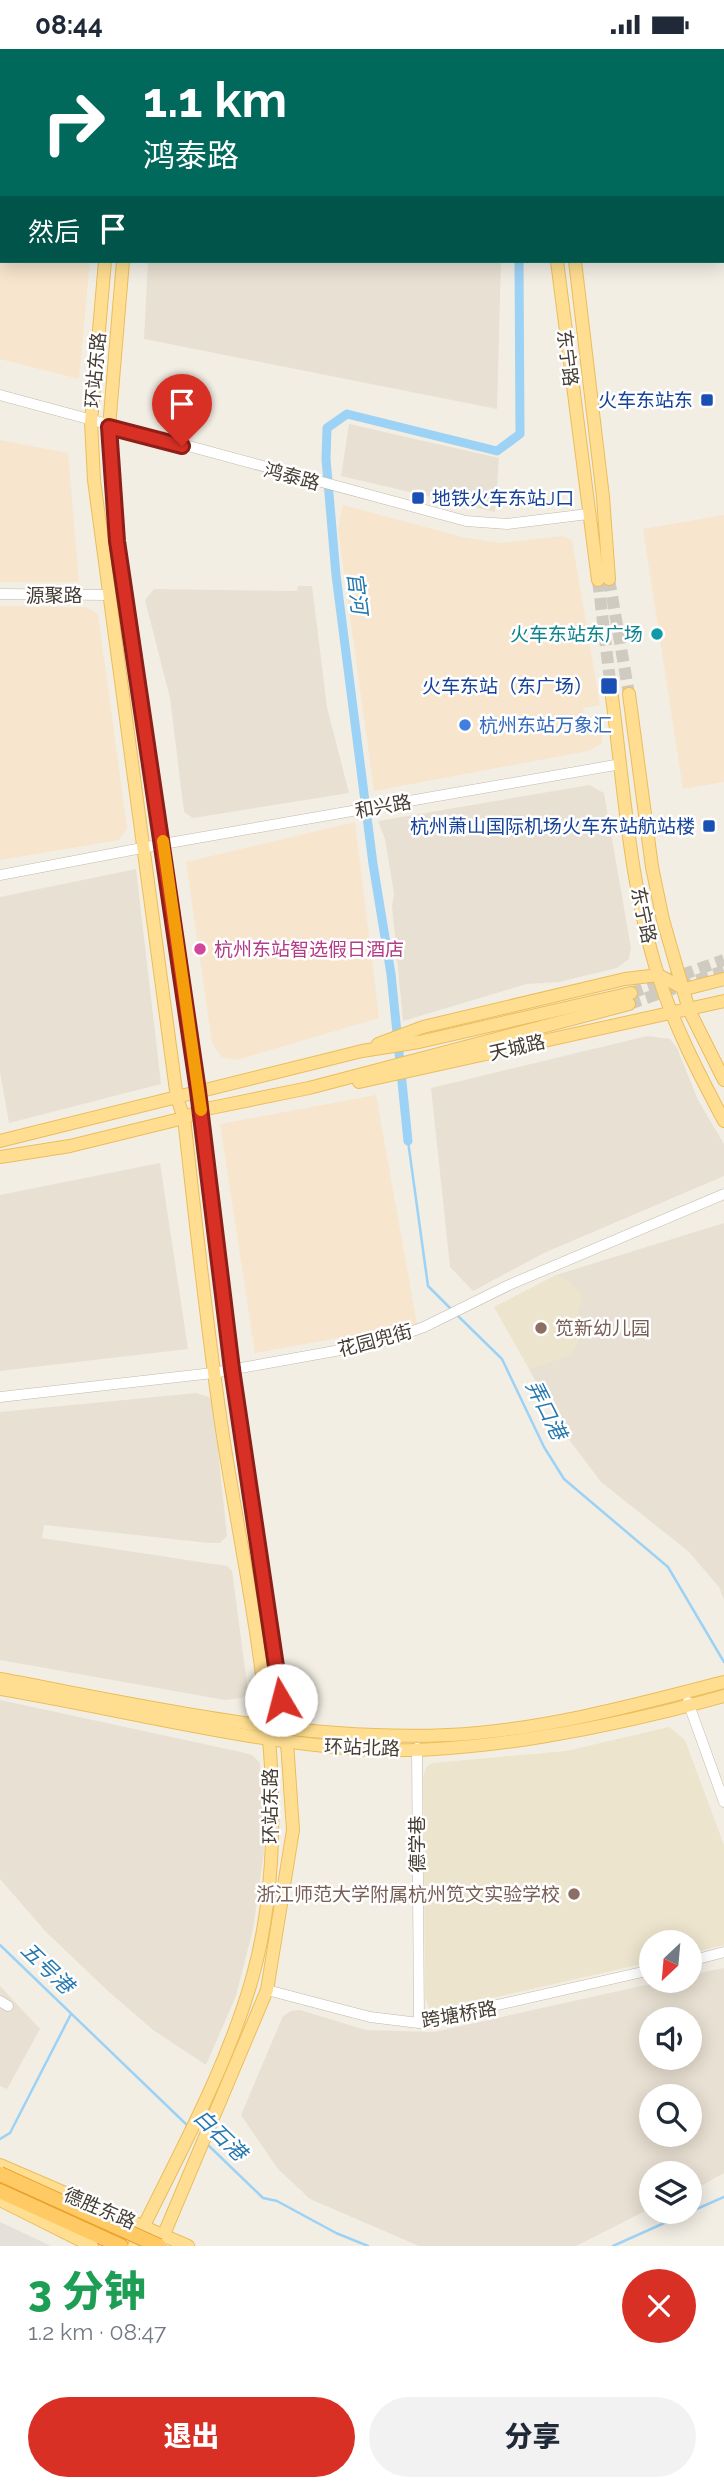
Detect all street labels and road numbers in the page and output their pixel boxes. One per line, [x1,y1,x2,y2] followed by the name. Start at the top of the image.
[554,328,582,388] street label: 东宁路
[81,331,109,409] street label: 环站东路
[262,458,322,494] street label: 鸿泰路
[25,584,83,606] street label: 源聚路
[353,790,413,822] street label: 和兴路
[627,885,661,945] street label: 东宁路
[487,1030,547,1064] street label: 天城路
[335,1320,415,1360] street label: 花园兜街
[324,1735,400,1759] street label: 环站北路
[259,1768,281,1844] street label: 环站东路
[406,1815,428,1873] street label: 德学巷
[420,1997,498,2031] street label: 跨塘桥路
[61,2183,139,2233] street label: 德胜东路

